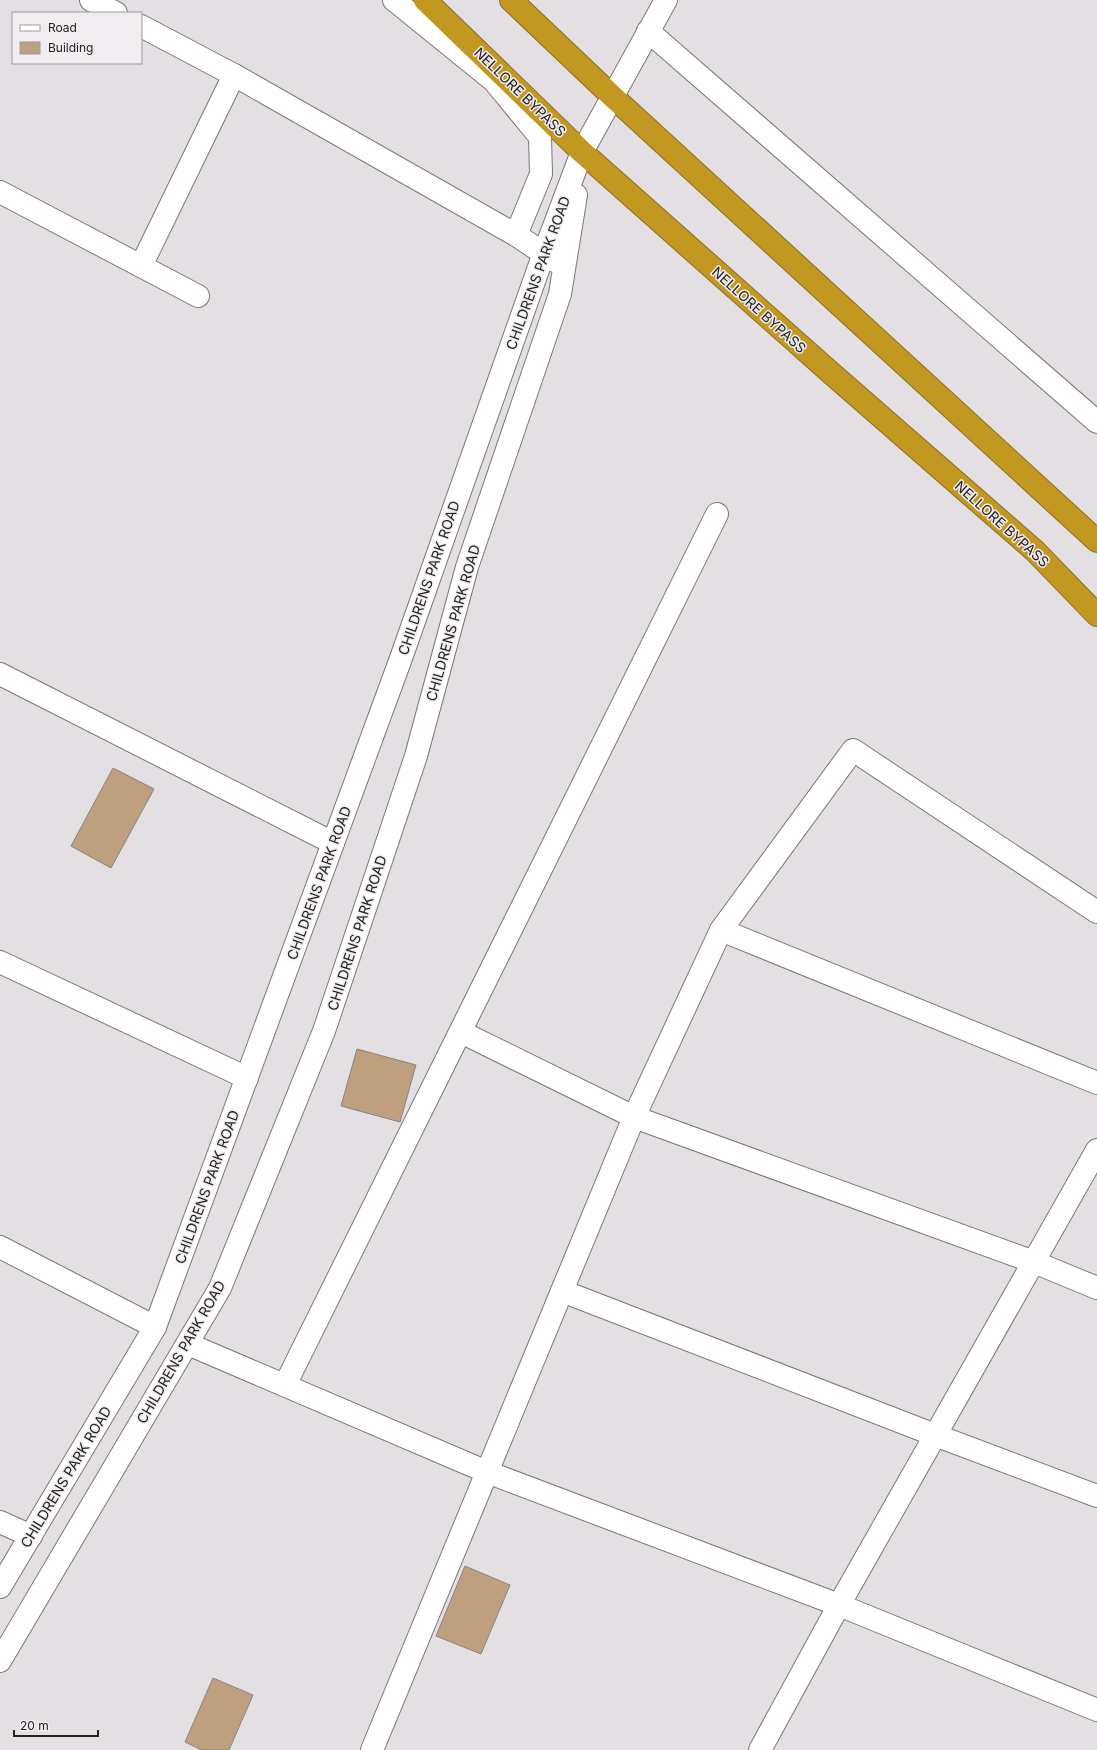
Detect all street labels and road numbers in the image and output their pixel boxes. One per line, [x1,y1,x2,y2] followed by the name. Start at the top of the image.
[471,44,570,140] street label: NELLORE BYPASS
[502,194,573,352] street label: CHILDRENS PARK ROAD
[709,263,810,356] street label: NELLORE BYPASS
[952,477,1053,570] street label: NELLORE BYPASS
[395,499,463,657] street label: CHILDRENS PARK ROAD
[423,543,483,703] street label: CHILDRENS PARK ROAD
[283,804,355,962] street label: CHILDRENS PARK ROAD
[324,853,390,1013] street label: CHILDRENS PARK ROAD
[171,1108,242,1266] street label: CHILDRENS PARK ROAD
[133,1277,228,1426] street label: CHILDRENS PARK ROAD
[17,1403,115,1551] street label: CHILDRENS PARK ROAD

